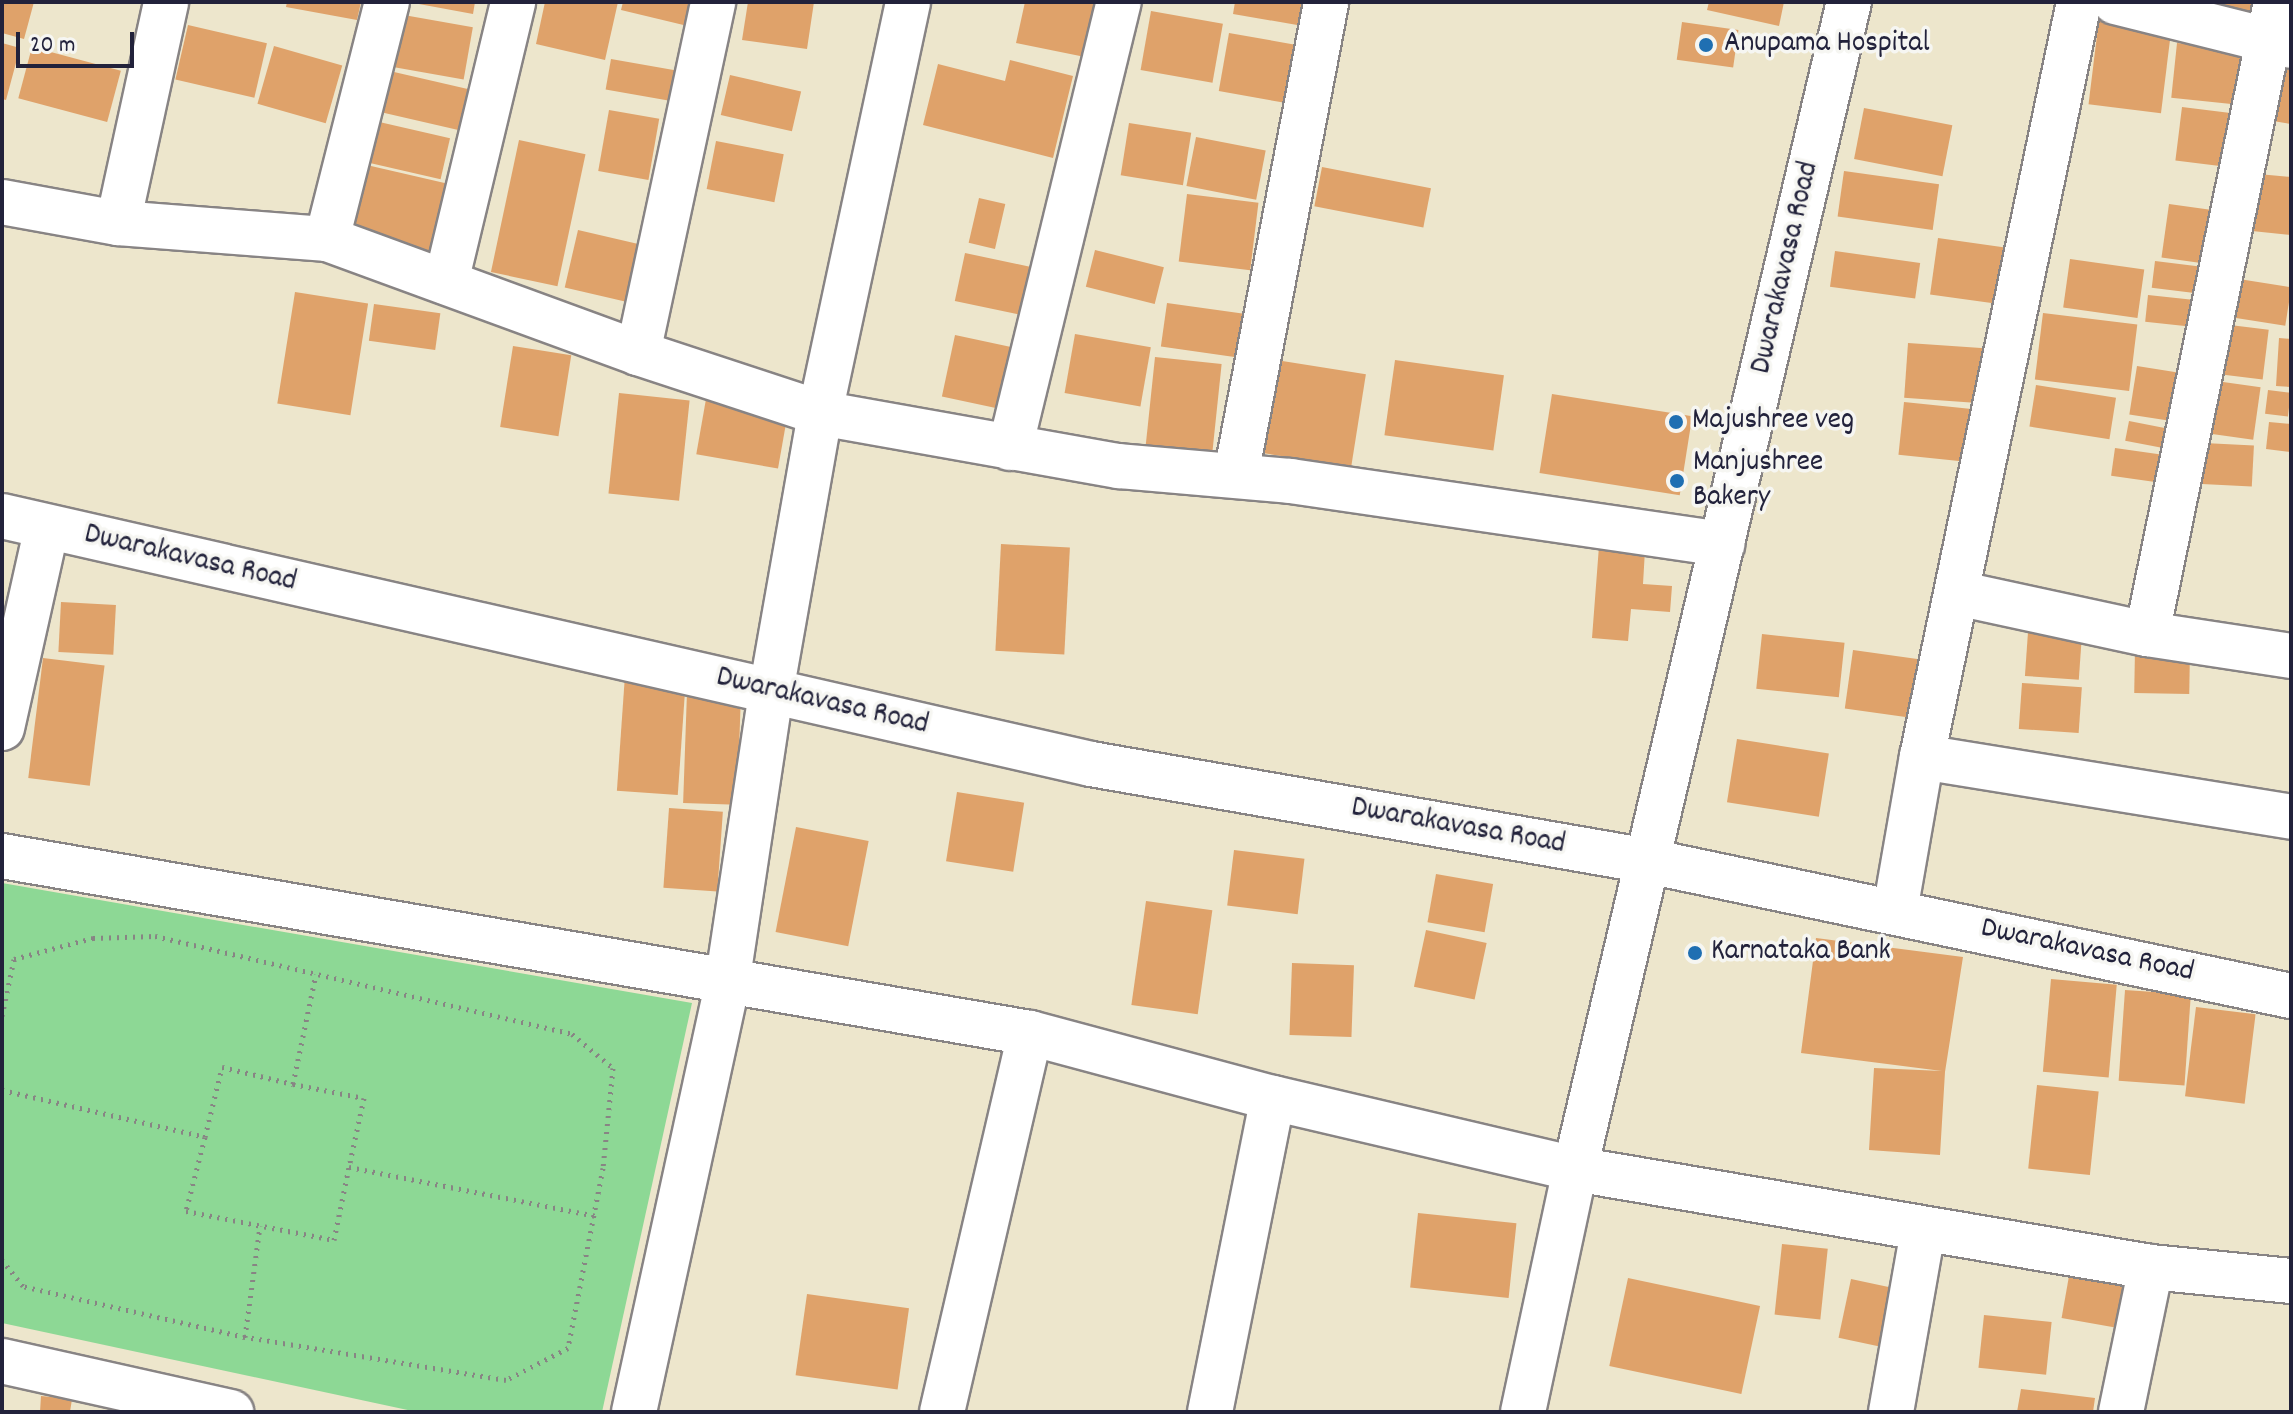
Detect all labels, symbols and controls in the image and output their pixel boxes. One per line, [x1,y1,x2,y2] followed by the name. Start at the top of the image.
[20,16,138,66] scale bar
[1724,27,1930,63] place label: Anupama Hospital
[30,29,76,63] text: 20 m
[1695,34,1717,56] marker: Anupama Hospital
[1745,158,1829,378] street label: Dwarakavasa Road
[1692,404,1854,440] place label: Majushree veg
[1667,413,1685,431] marker: Majushree veg
[1693,446,1823,516] place label: Manjushree Bakery
[1668,472,1686,490] marker: Manjushree Bakery
[80,518,300,602] street label: Dwarakavasa Road
[712,661,932,745] street label: Dwarakavasa Road
[1348,791,1568,865] street label: Dwarakavasa Road
[1977,912,2197,992] street label: Dwarakavasa Road
[1711,935,1891,971] place label: Karnataka Bank
[1686,944,1704,962] marker: Karnataka Bank

